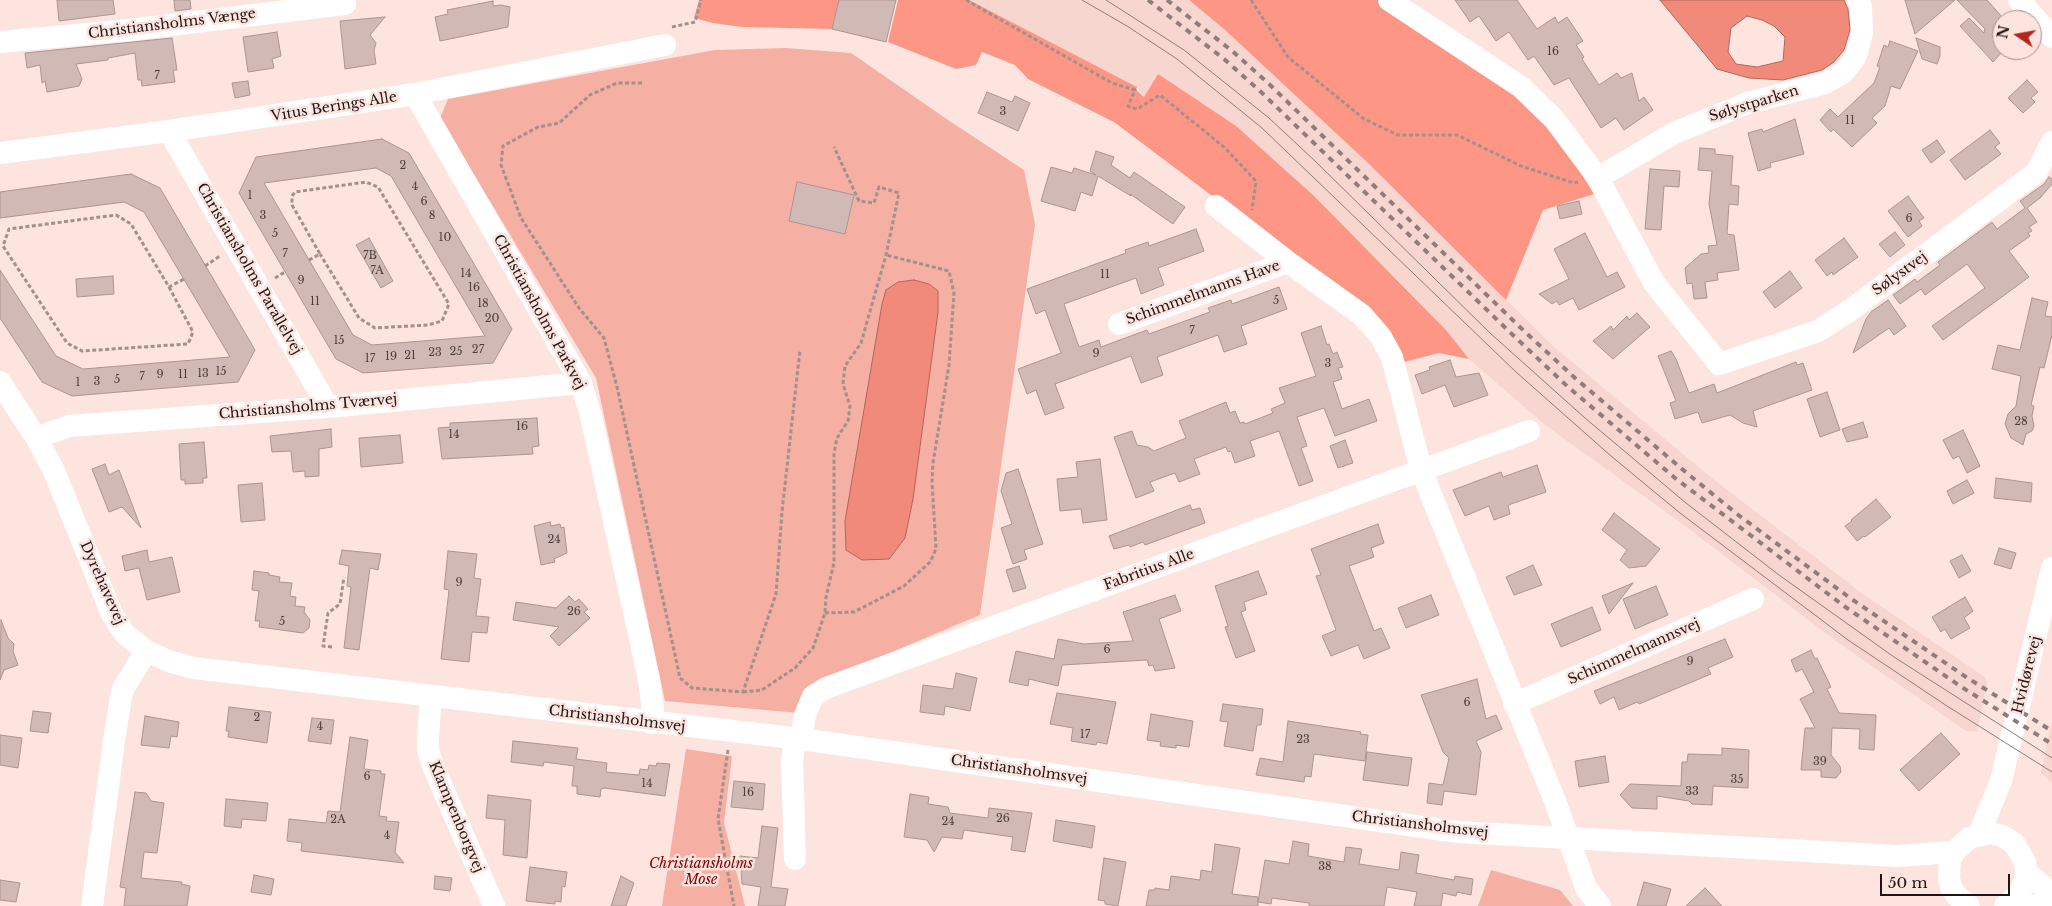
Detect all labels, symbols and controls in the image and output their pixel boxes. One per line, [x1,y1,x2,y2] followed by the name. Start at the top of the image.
[87,5,257,43] street label: Christiansholms Vænge
[1992,10,2042,60] north arrow
[1993,24,2013,40] text: N
[1547,45,1559,59] house number: 16
[154,69,160,83] house number: 7
[1707,82,1801,126] street label: Sølystparken
[270,89,398,125] street label: Vitus Berings Alle
[1000,105,1006,119] house number: 3
[1845,114,1855,128] house number: 11
[400,159,406,173] house number: 2
[193,180,305,358] street label: Christiansholms Parallelvej
[412,180,418,194] house number: 4
[248,189,252,203] house number: 1
[420,195,428,209] house number: 6
[260,209,266,223] house number: 3
[429,209,435,223] house number: 8
[1905,212,1913,226] house number: 6
[272,227,278,241] house number: 5
[439,231,451,245] house number: 10
[489,232,589,392] street label: Christiansholms Parkvej
[282,247,288,261] house number: 7
[363,249,377,263] house number: 7B
[1869,249,1931,299] street label: Sølystvej
[1124,257,1282,329] street label: Schimmelmanns Have
[370,264,384,278] house number: 7A
[460,267,472,281] house number: 14
[1100,268,1110,282] house number: 11
[297,274,305,288] house number: 9
[468,281,480,295] house number: 16
[1273,294,1279,308] house number: 5
[310,295,320,309] house number: 11
[477,297,489,311] house number: 18
[485,312,499,326] house number: 20
[1189,324,1195,338] house number: 7
[333,334,345,348] house number: 15
[472,343,484,357] house number: 27
[449,345,463,359] house number: 25
[428,346,442,360] house number: 23
[1092,347,1100,361] house number: 9
[404,349,416,363] house number: 21
[385,350,397,364] house number: 19
[365,352,375,366] house number: 17
[1325,357,1331,371] house number: 3
[215,365,227,379] house number: 15
[197,367,209,381] house number: 13
[156,368,164,382] house number: 9
[178,368,188,382] house number: 11
[139,370,145,384] house number: 7
[114,373,120,387] house number: 5
[94,375,100,389] house number: 3
[76,376,80,390] house number: 1
[218,391,398,423] street label: Christiansholms Tværvej
[2014,415,2028,429] house number: 28
[516,420,528,434] house number: 16
[448,428,460,442] house number: 14
[547,533,561,547] house number: 24
[76,539,128,627] street label: Dyrehavevej
[1101,546,1197,594] street label: Fabritius Alle
[455,576,463,590] house number: 9
[567,605,581,619] house number: 26
[279,615,285,629] house number: 5
[1566,615,1702,689] street label: Schimmelmannsvej
[2009,634,2045,716] street label: Hvidørevej
[1103,643,1111,657] house number: 6
[1686,655,1694,669] house number: 9
[1463,696,1471,710] house number: 6
[548,702,686,736] street label: Christiansholmsvej
[254,711,260,725] house number: 2
[317,720,323,734] house number: 4
[1080,728,1090,742] house number: 17
[1296,733,1310,747] house number: 23
[950,752,1088,788] street label: Christiansholmsvej
[1813,755,1827,769] house number: 39
[425,759,487,875] street label: Klampenborgvej
[363,770,371,784] house number: 6
[1730,773,1744,787] house number: 35
[641,777,653,791] house number: 14
[1685,785,1699,799] house number: 33
[742,786,754,800] house number: 16
[1351,808,1489,842] street label: Christiansholmsvej
[996,812,1010,826] house number: 26
[330,813,346,827] house number: 2A
[941,815,955,829] house number: 24
[384,829,390,843] house number: 4
[649,856,753,889] park label: Christiansholms Mose
[1318,860,1332,874] house number: 38
[1882,864,2012,896] scale bar
[1888,873,1928,892] text: 50 m

